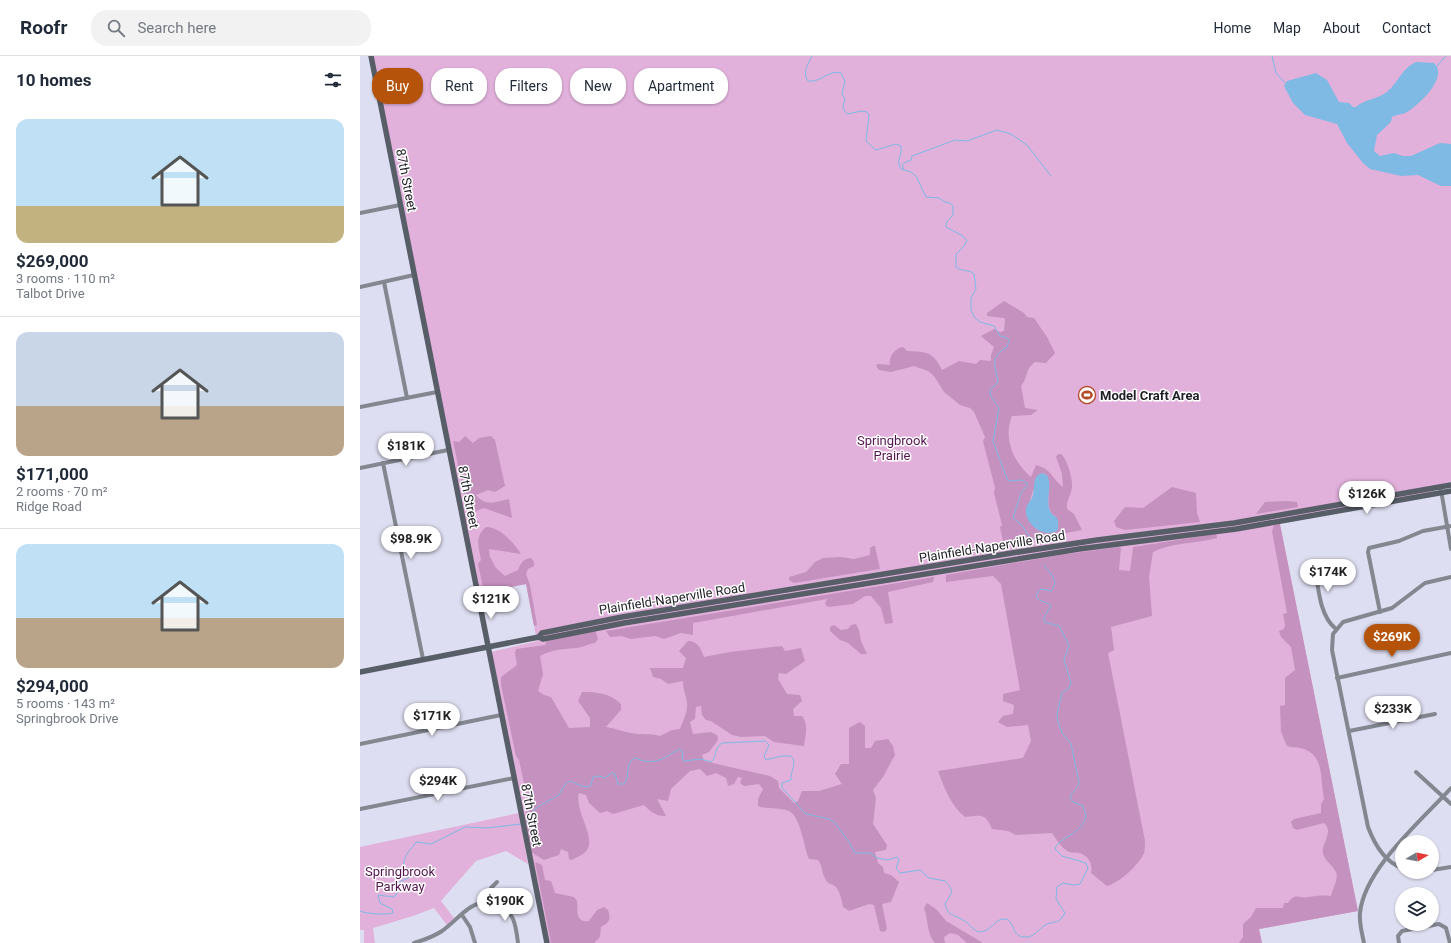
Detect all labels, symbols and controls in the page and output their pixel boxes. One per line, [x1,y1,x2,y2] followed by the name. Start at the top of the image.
[91,10,371,46] search box
[20,16,67,39] text: Roofr
[105,17,127,39] icon: search
[137,19,216,37] text: Search here
[1213,20,1251,36] text: Home
[1273,20,1301,36] text: Map
[1323,20,1360,36] text: About
[1382,20,1431,36] text: Contact
[372,68,423,104] chip: Buy
[431,68,487,104] chip: Rent
[495,68,562,104] chip: Filters
[570,68,626,104] chip: New
[634,68,728,104] chip: Apartment
[322,69,344,91] icon: filters
[16,70,92,90] text: 10 homes
[144,145,216,217] icon: home
[393,147,420,213] street label: 87th Street
[16,251,88,271] text: $269,000
[16,271,115,286] text: 3 rooms · 110 m²
[16,286,85,301] text: Talbot Drive
[144,358,216,430] icon: home
[1077,385,1097,405] sports icon: Model Craft Area
[1100,388,1199,403] place label: Model Craft Area
[378,433,434,467] pin: $181K
[857,433,927,463] park label: Springbrook Prairie
[387,438,425,453] text: $181K
[16,464,88,484] text: $171,000
[455,464,482,530] street label: 87th Street
[1339,481,1395,515] pin: $126K
[16,484,108,499] text: 2 rooms · 70 m²
[1348,486,1386,501] text: $126K
[16,499,82,514] text: Ridge Road
[378,526,444,560] pin: $98.9K
[918,528,1066,565] street label: Plainfield-Naperville Road
[390,531,432,546] text: $98.9K
[1300,559,1356,593] pin: $174K
[1309,564,1347,579] text: $174K
[144,570,216,642] icon: home
[598,580,746,617] street label: Plainfield-Naperville Road
[463,586,519,620] pin: $121K
[472,591,510,606] text: $121K
[1364,624,1420,658] pin: $269K
[1373,629,1411,644] text: $269K
[16,676,88,696] text: $294,000
[16,696,115,711] text: 5 rooms · 143 m²
[1365,696,1421,730] pin: $233K
[1374,701,1412,716] text: $233K
[404,703,460,737] pin: $171K
[413,708,451,723] text: $171K
[16,711,119,726] text: Springbrook Drive
[410,768,466,802] pin: $294K
[419,773,457,788] text: $294K
[518,782,545,848] street label: 87th Street
[1395,835,1439,879] north arrow
[1395,835,1439,931] map controls
[365,864,435,894] park label: Springbrook Parkway
[1395,887,1439,931] button: layers
[477,888,533,922] pin: $190K
[486,893,524,908] text: $190K

